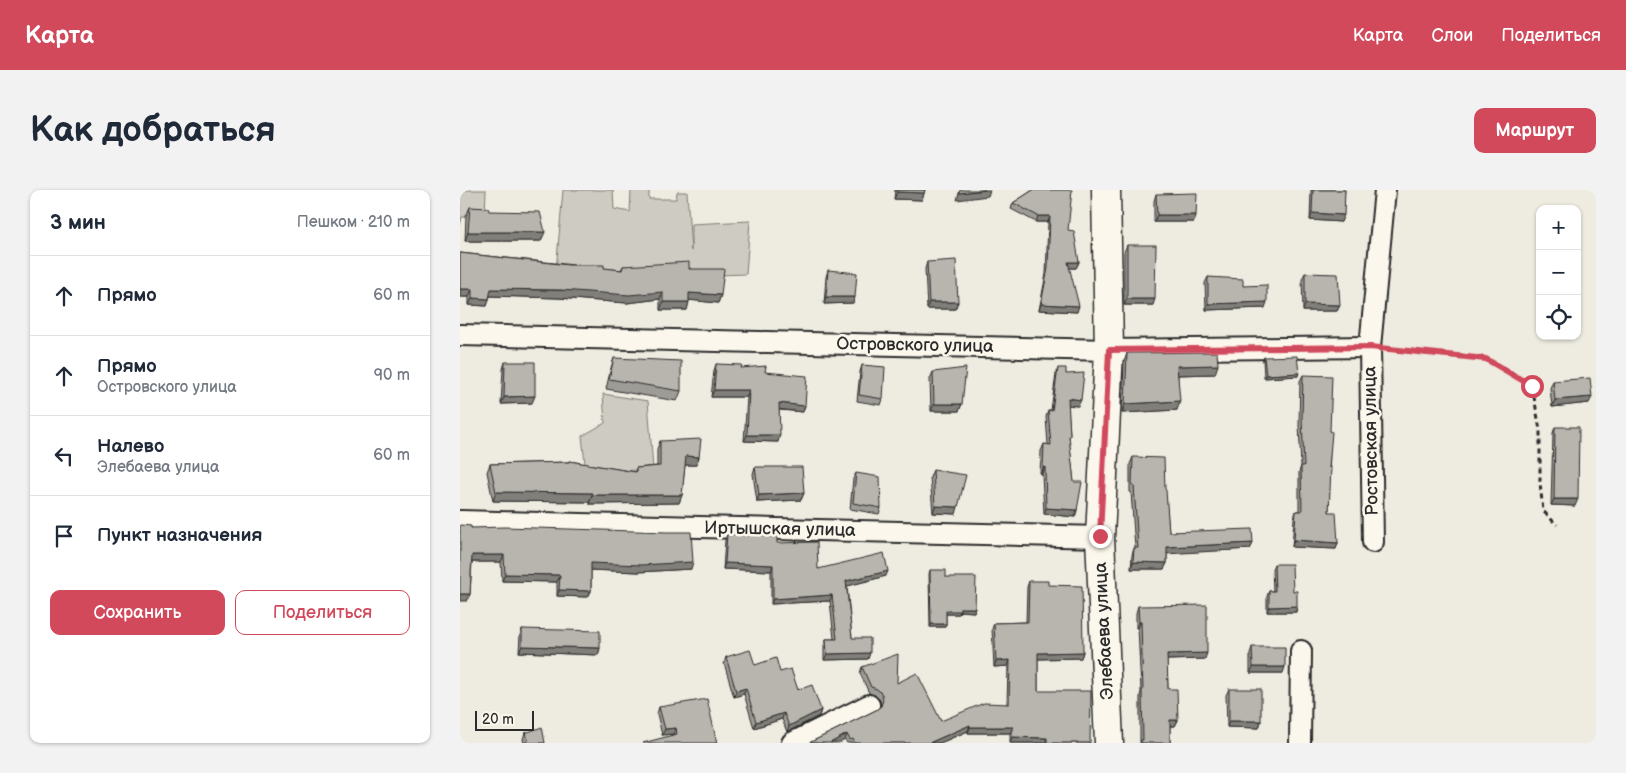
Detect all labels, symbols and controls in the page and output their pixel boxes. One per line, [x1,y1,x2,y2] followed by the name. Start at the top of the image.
[25,21,94,50] text: Карта
[1353,25,1403,46] text: Карта
[1431,25,1473,46] text: Слои
[1501,25,1601,46] text: Поделиться
[1474,108,1596,153] button: Маршрут
[30,109,276,152] text: Как добраться
[1536,205,1581,340] map controls
[1536,205,1581,250] button: +
[50,210,106,235] text: 3 мин
[297,213,410,232] text: Пешком · 210 m
[1536,250,1581,295] button: −
[50,282,78,310] icon: ahead
[97,284,157,307] text: Прямо
[373,286,410,305] text: 60 m
[1536,295,1581,340] button: locate
[836,333,994,357] street label: Островского улица
[97,355,157,378] text: Прямо
[50,362,78,390] icon: ahead
[374,366,410,385] text: 90 m
[1359,366,1383,516] street label: Ростовская улица
[1521,375,1544,398] route start
[97,378,237,397] text: Островского улица
[97,435,164,458] text: Налево
[50,442,78,470] icon: left
[373,446,410,465] text: 60 m
[97,458,219,477] text: Элебаева улица
[704,517,856,541] street label: Иртышская улица
[50,522,78,550] icon: arrive
[97,524,262,547] text: Пункт назначения
[1089,525,1112,548] route end
[1090,561,1118,700] street label: Элебаева улица
[50,590,225,635] button: Сохранить
[235,590,410,635] button: Поделиться
[475,708,534,731] scale bar
[482,711,514,728] text: 20 m

